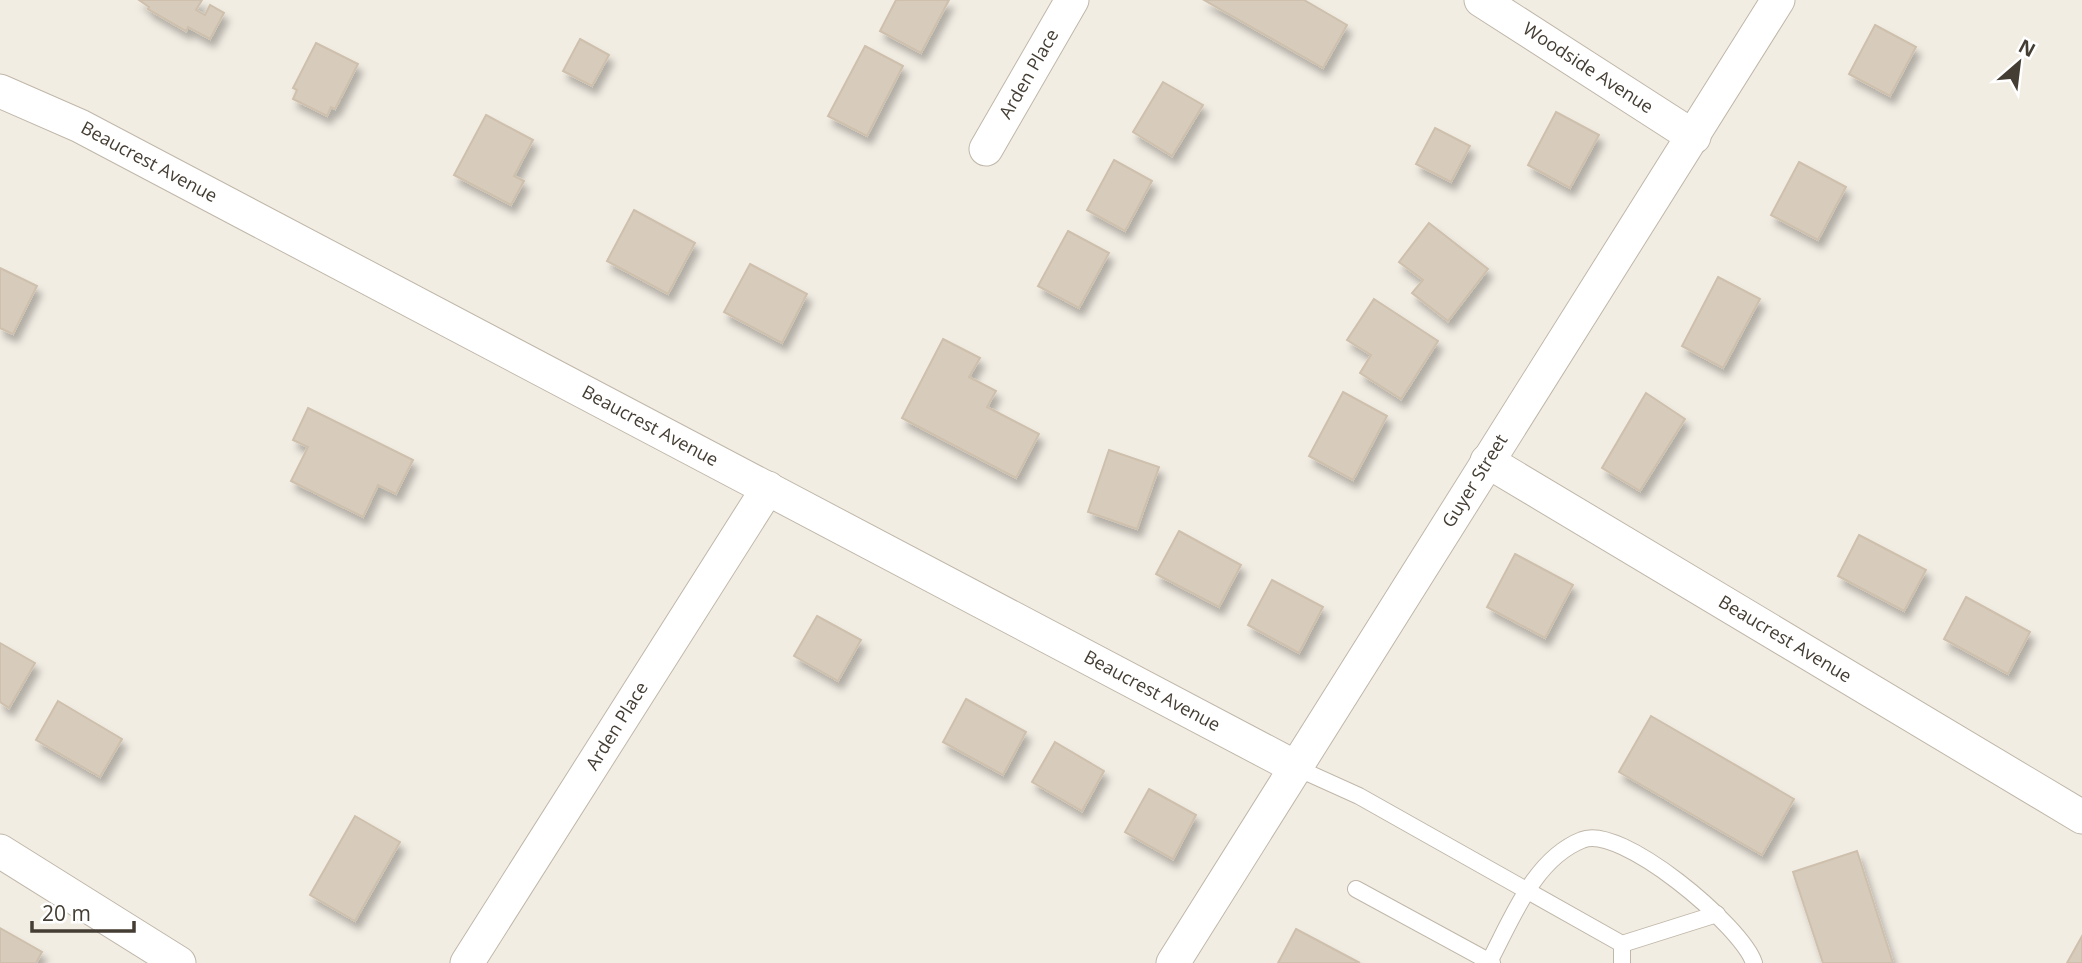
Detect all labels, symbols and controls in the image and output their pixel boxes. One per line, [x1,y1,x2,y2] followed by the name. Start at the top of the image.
[1519,16,1658,118] street label: Woodside Avenue
[993,24,1063,123] street label: Arden Place
[1984,28,2054,98] north arrow
[2014,33,2040,63] text: N
[77,115,222,207] street label: Beaucrest Avenue
[578,379,723,471] street label: Beaucrest Avenue
[1436,429,1512,532] street label: Guyer Street
[1715,589,1856,687] street label: Beaucrest Avenue
[1080,644,1225,736] street label: Beaucrest Avenue
[580,677,653,774] street label: Arden Place
[32,890,133,934] scale bar
[42,899,91,927] text: 20 m

